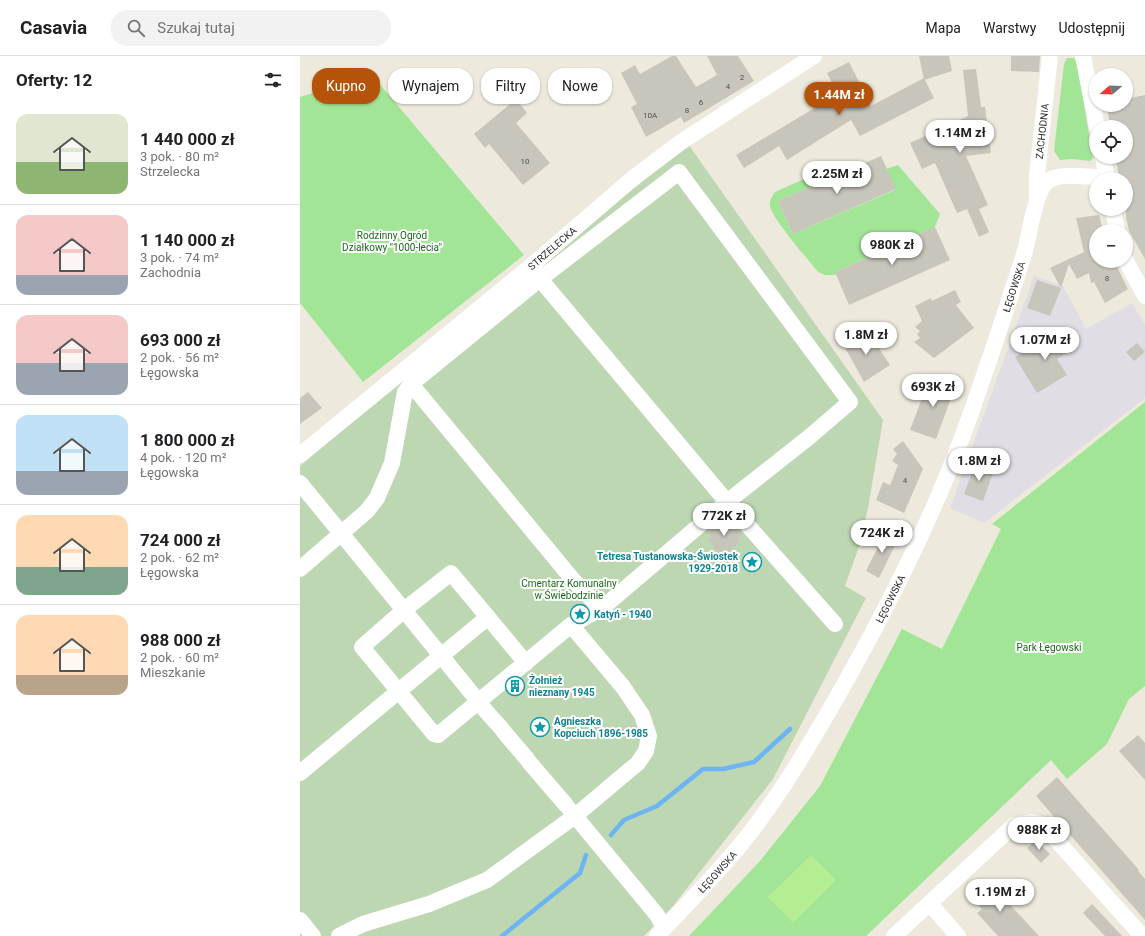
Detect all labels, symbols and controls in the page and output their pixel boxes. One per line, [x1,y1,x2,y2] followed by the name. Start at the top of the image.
[111,10,391,46] search box
[20,16,87,39] text: Casavia
[125,17,147,39] icon: search
[157,19,235,37] text: Szukaj tutaj
[926,20,961,36] text: Mapa
[983,20,1036,36] text: Warstwy
[1058,20,1125,36] text: Udostępnij
[312,68,380,104] chip: Kupno
[388,68,473,104] chip: Wynajem
[481,68,540,104] chip: Filtry
[548,68,612,104] chip: Nowe
[1089,68,1133,112] north arrow
[1089,68,1133,268] map controls
[262,69,284,91] icon: filters
[16,70,92,90] text: Oferty: 12
[740,73,745,82] house number: 2
[726,82,731,91] house number: 4
[798,82,880,116] pin: 1.44M zł
[813,87,865,102] text: 1.44M zł
[699,98,704,107] house number: 6
[1033,102,1050,160] street label: ZACHODNIA
[685,106,690,115] house number: 8
[643,111,658,120] house number: 10A
[919,120,1001,154] pin: 1.14M zł
[1089,120,1133,164] button: locate
[934,125,986,140] text: 1.14M zł
[140,129,235,149] text: 1 440 000 zł
[48,130,96,178] icon: home
[140,149,219,164] text: 3 pok. · 80 m²
[521,157,530,166] house number: 10
[796,161,878,195] pin: 2.25M zł
[140,164,200,179] text: Strzelecka
[811,166,863,181] text: 2.25M zł
[1089,172,1133,216] button: +
[525,224,579,272] street label: STRZELECKA
[1089,224,1133,268] button: −
[140,230,235,250] text: 1 140 000 zł
[342,230,442,253] park label: Rodzinny Ogród Działkowy "1000-lecia"
[48,231,96,279] icon: home
[855,232,929,266] pin: 980K zł
[870,237,914,252] text: 980K zł
[140,250,219,265] text: 3 pok. · 74 m²
[1000,260,1027,313] street label: ŁĘGOWSKA
[140,265,201,280] text: Zachodnia
[1105,274,1110,283] house number: 8
[829,322,903,356] pin: 1.8M zł
[844,327,888,342] text: 1.8M zł
[1004,327,1086,361] pin: 1.07M zł
[140,330,221,350] text: 693 000 zł
[48,331,96,379] icon: home
[1019,332,1071,347] text: 1.07M zł
[140,350,219,365] text: 2 pok. · 56 m²
[140,365,199,380] text: Łęgowska
[896,374,970,408] pin: 693K zł
[911,379,955,394] text: 693K zł
[140,430,235,450] text: 1 800 000 zł
[48,431,96,479] icon: home
[942,448,1016,482] pin: 1.8M zł
[140,450,226,465] text: 4 pok. · 120 m²
[957,453,1001,468] text: 1.8M zł
[140,465,199,480] text: Łęgowska
[903,476,908,485] house number: 4
[687,503,761,537] pin: 772K zł
[702,508,746,523] text: 772K zł
[845,520,919,554] pin: 724K zł
[860,525,904,540] text: 724K zł
[140,530,221,550] text: 724 000 zł
[48,531,96,579] icon: home
[140,550,219,565] text: 2 pok. · 62 m²
[597,550,739,574] place label: Tetresa Tustanowska-Świostek 1929-2018
[741,551,763,573] place icon: Tetresa Tustanowska-Świostek 1929-2018
[140,565,199,580] text: Łęgowska
[873,573,907,625] street label: ŁĘGOWSKA
[521,578,617,601] park label: Cmentarz Komunalny w Świebodzinie
[569,603,591,625] place icon: Katyń - 1940
[594,609,652,620] place label: Katyń - 1940
[140,630,221,650] text: 988 000 zł
[48,631,96,679] icon: home
[1017,642,1081,653] park label: Park Łęgowski
[140,650,219,665] text: 2 pok. · 60 m²
[140,665,205,680] text: Mieszkanie
[529,673,595,698] place label: Żołnież nieznany 1945
[504,675,526,697] building icon: Żołnież nieznany 1945
[529,716,551,738] place icon: Agnieszka Kopciuch 1896-1985
[554,716,648,739] place label: Agnieszka Kopciuch 1896-1985
[1002,817,1076,851] pin: 988K zł
[1017,822,1061,837] text: 988K zł
[696,848,739,895] street label: ŁĘGOWSKA
[959,879,1041,913] pin: 1.19M zł
[974,884,1026,899] text: 1.19M zł

